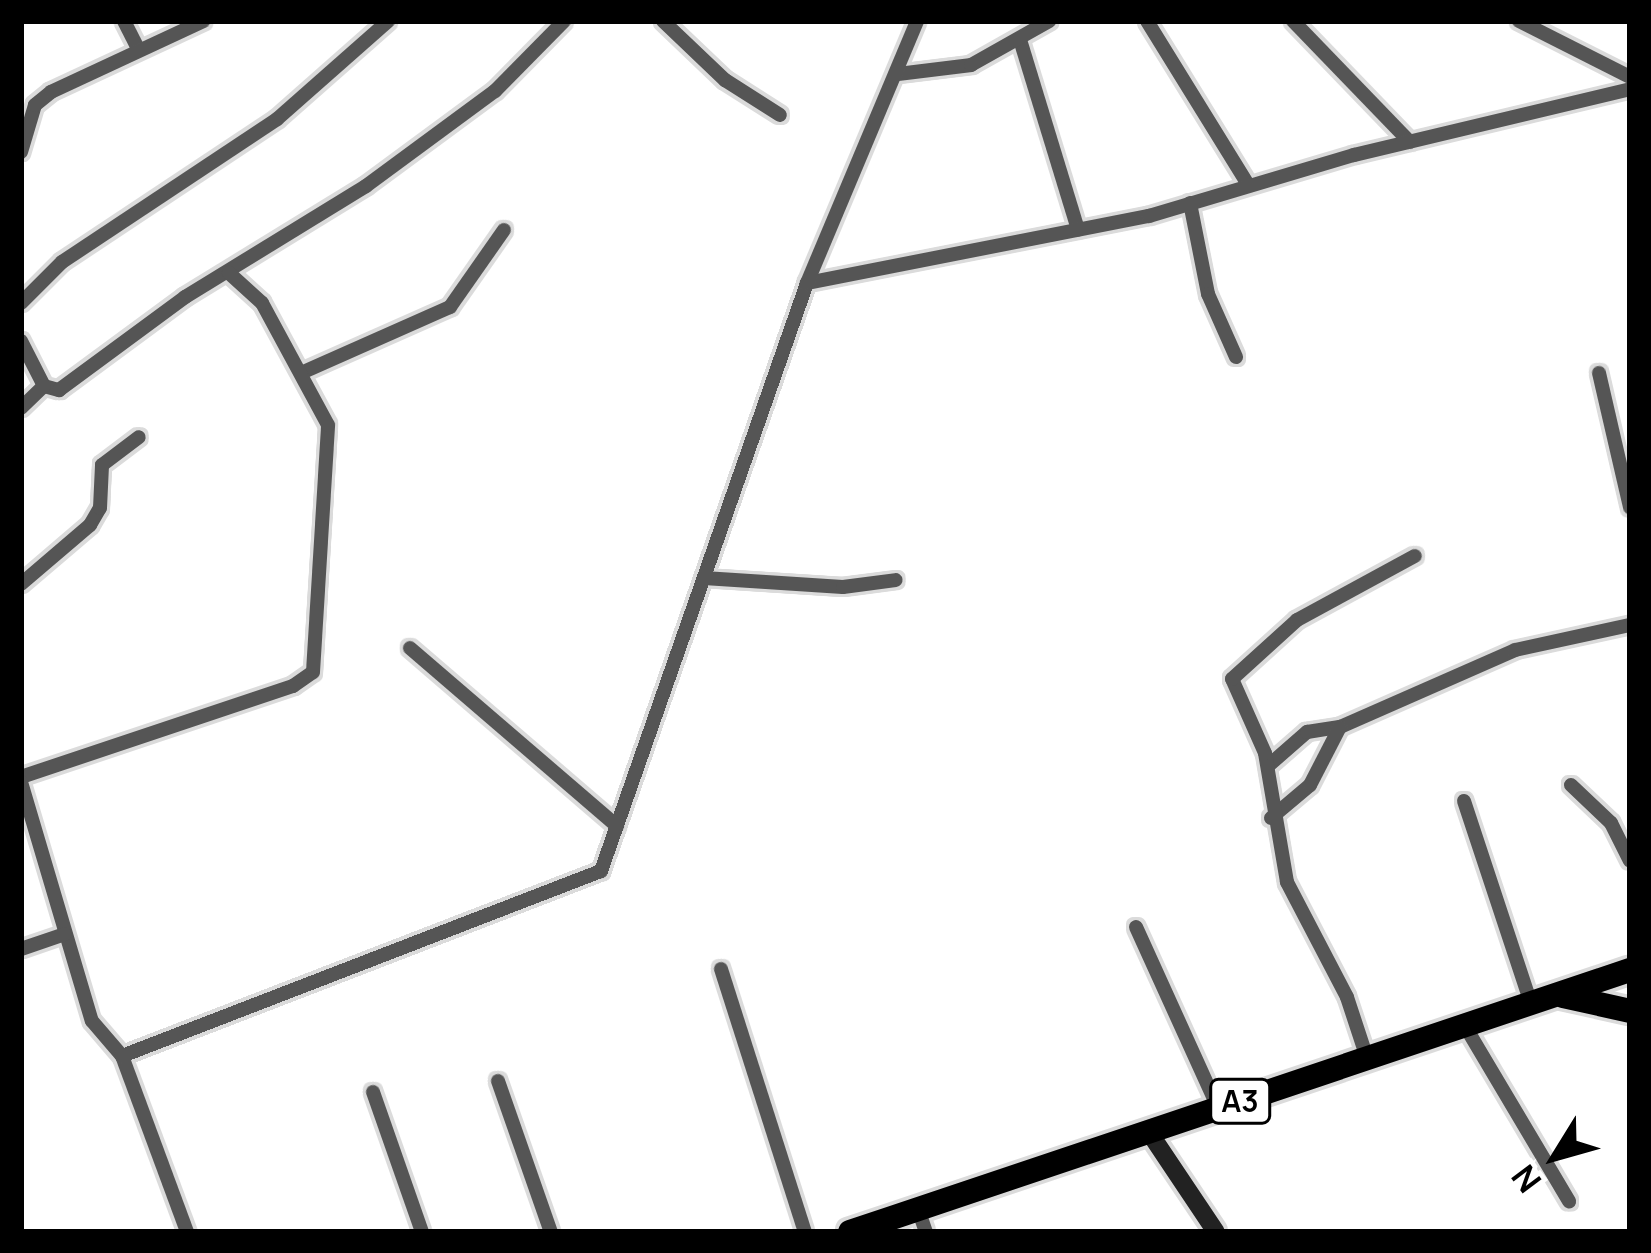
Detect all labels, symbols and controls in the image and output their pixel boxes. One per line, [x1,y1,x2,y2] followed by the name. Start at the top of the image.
[1207,1077,1273,1125] road number: A3
[1495,1097,1615,1217] north arrow
[1501,1156,1551,1202] text: N

